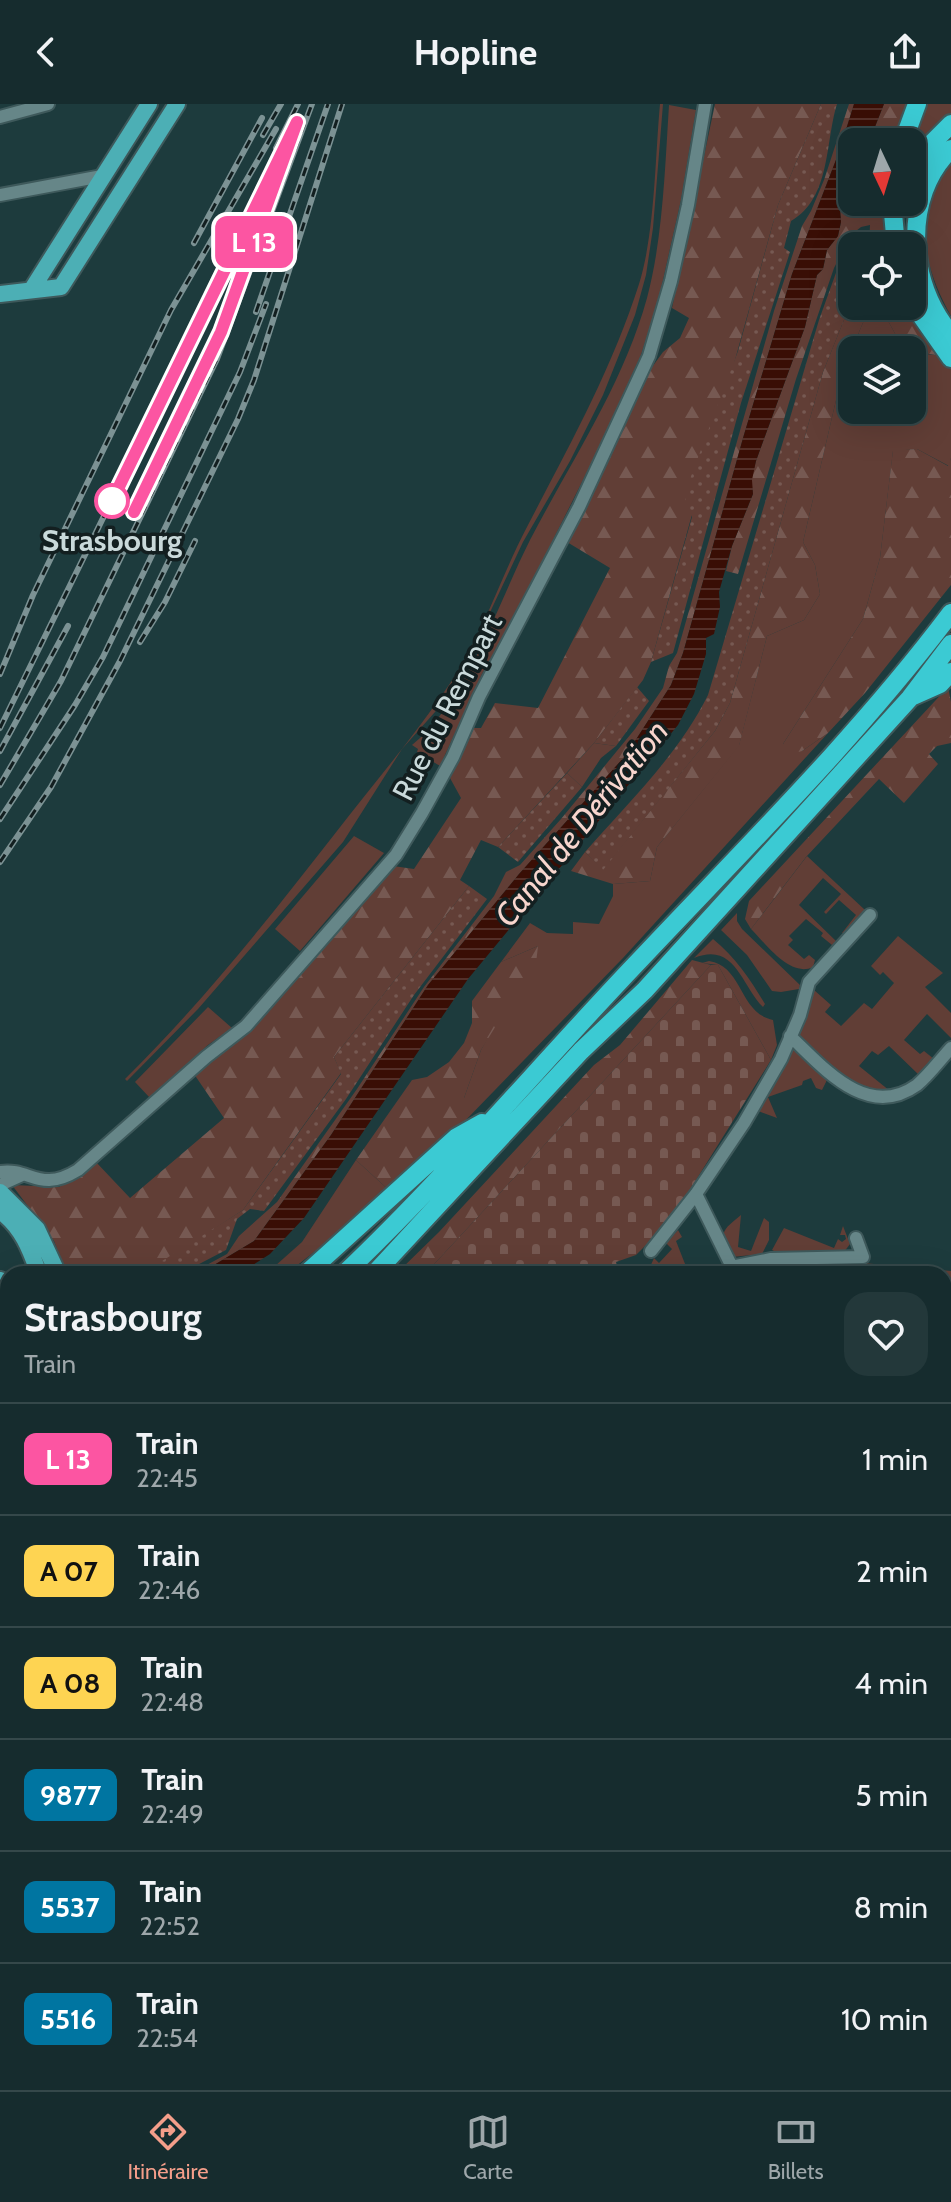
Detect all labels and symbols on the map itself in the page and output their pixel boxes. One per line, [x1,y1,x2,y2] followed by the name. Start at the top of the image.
[838,128,926,216] north arrow
[198,216,310,268] line badge: L 13
[95,484,129,518] marker: Strasbourg
[42,522,182,559] place label: Strasbourg
[384,607,510,807] street label: Rue du Rempart
[486,712,676,934] water label: Canal de Dérivation

